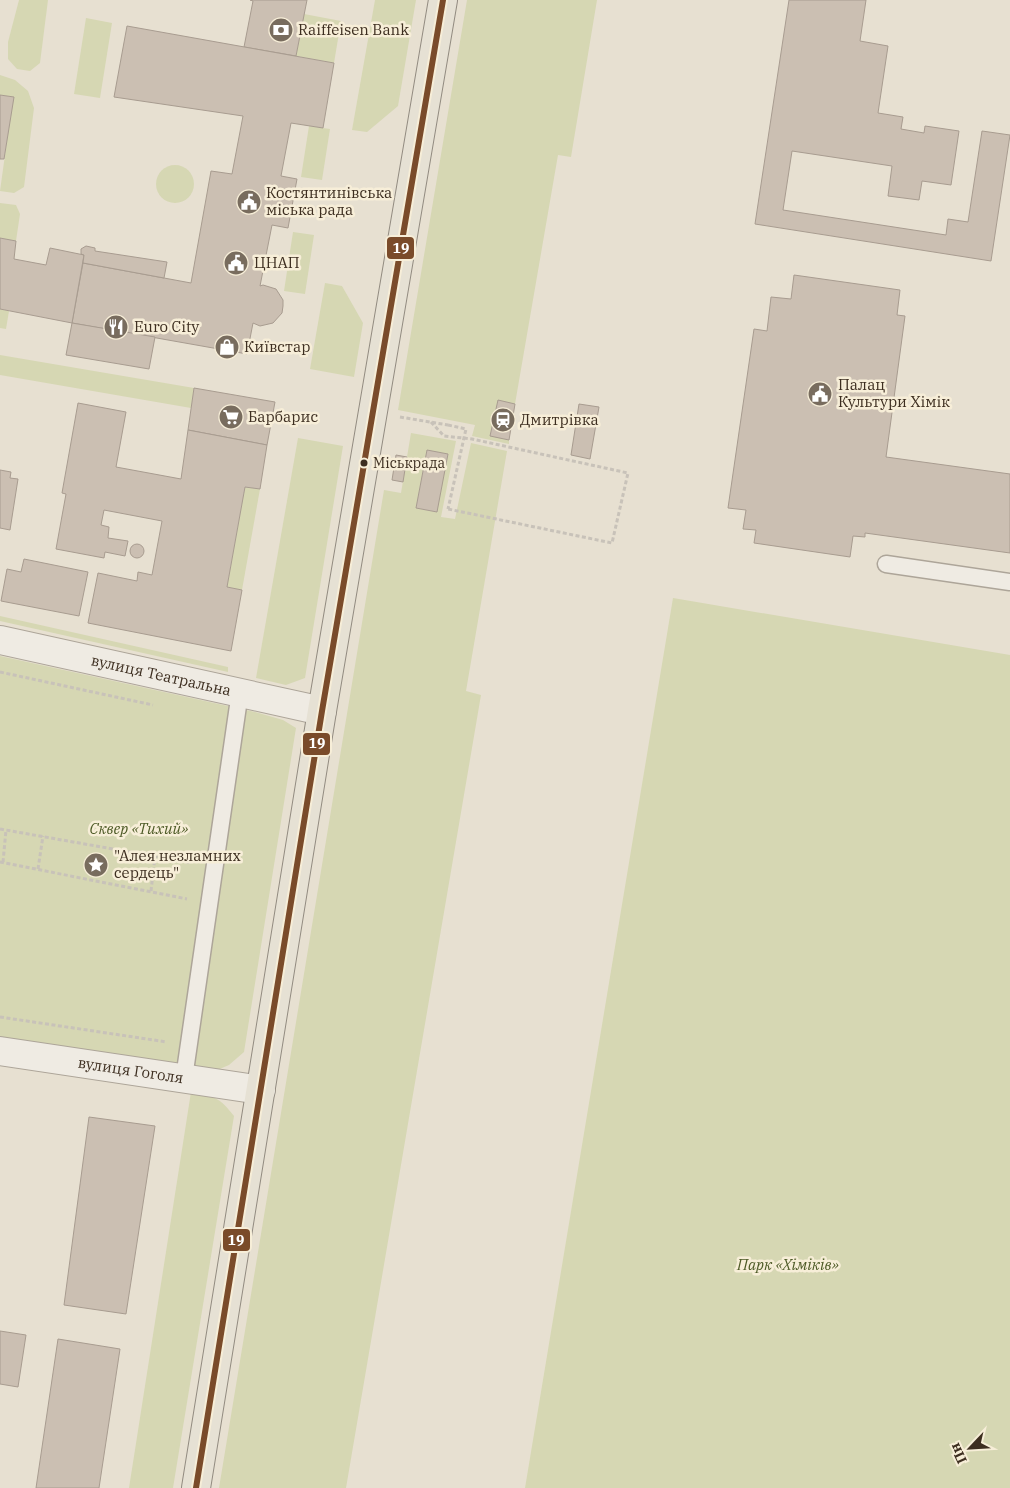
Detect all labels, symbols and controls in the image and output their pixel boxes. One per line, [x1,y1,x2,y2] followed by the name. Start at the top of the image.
[268,17,294,43] bank icon: Raiffeisen Bank
[298,20,409,39] place label: Raiffeisen Bank
[266,183,392,219] place label: Костянтинівська міська рада
[236,189,262,215] public building icon: Костянтинівська міська рада
[386,236,415,260] line badge: 19
[393,239,409,257] text: 19
[223,250,249,276] public building icon: ЦНАП
[254,253,300,272] place label: ЦНАП
[103,314,129,340] restaurant icon: Euro City
[134,317,199,336] place label: Euro City
[214,334,240,360] shop icon: Київстар
[244,337,310,356] place label: Київстар
[838,375,950,411] place label: Палац Культури Хімік
[807,381,833,407] public building icon: Палац Культури Хімік
[218,404,244,430] supermarket icon: Барбарис
[248,407,318,426] place label: Барбарис
[490,407,516,433] station icon: Дмитрівка
[520,410,599,429] place label: Дмитрівка
[373,454,446,472] place label: Міськрада
[359,458,369,468] marker: Міськрада
[89,650,233,700] street label: вулиця Театральна
[302,732,331,756] line badge: 19
[309,734,325,752] text: 19
[90,819,188,838] park label: Сквер «Тихий»
[114,846,241,882] place label: "Алея незламних сердець"
[83,852,109,878] place icon: "Алея незламних сердець"
[77,1053,185,1087] street label: вулиця Гоголя
[222,1228,251,1252] line badge: 19
[228,1231,244,1249] text: 19
[736,1255,839,1274] park label: Парк «Хіміків»
[945,1423,995,1473] north arrow
[946,1440,971,1467] text: Пн

